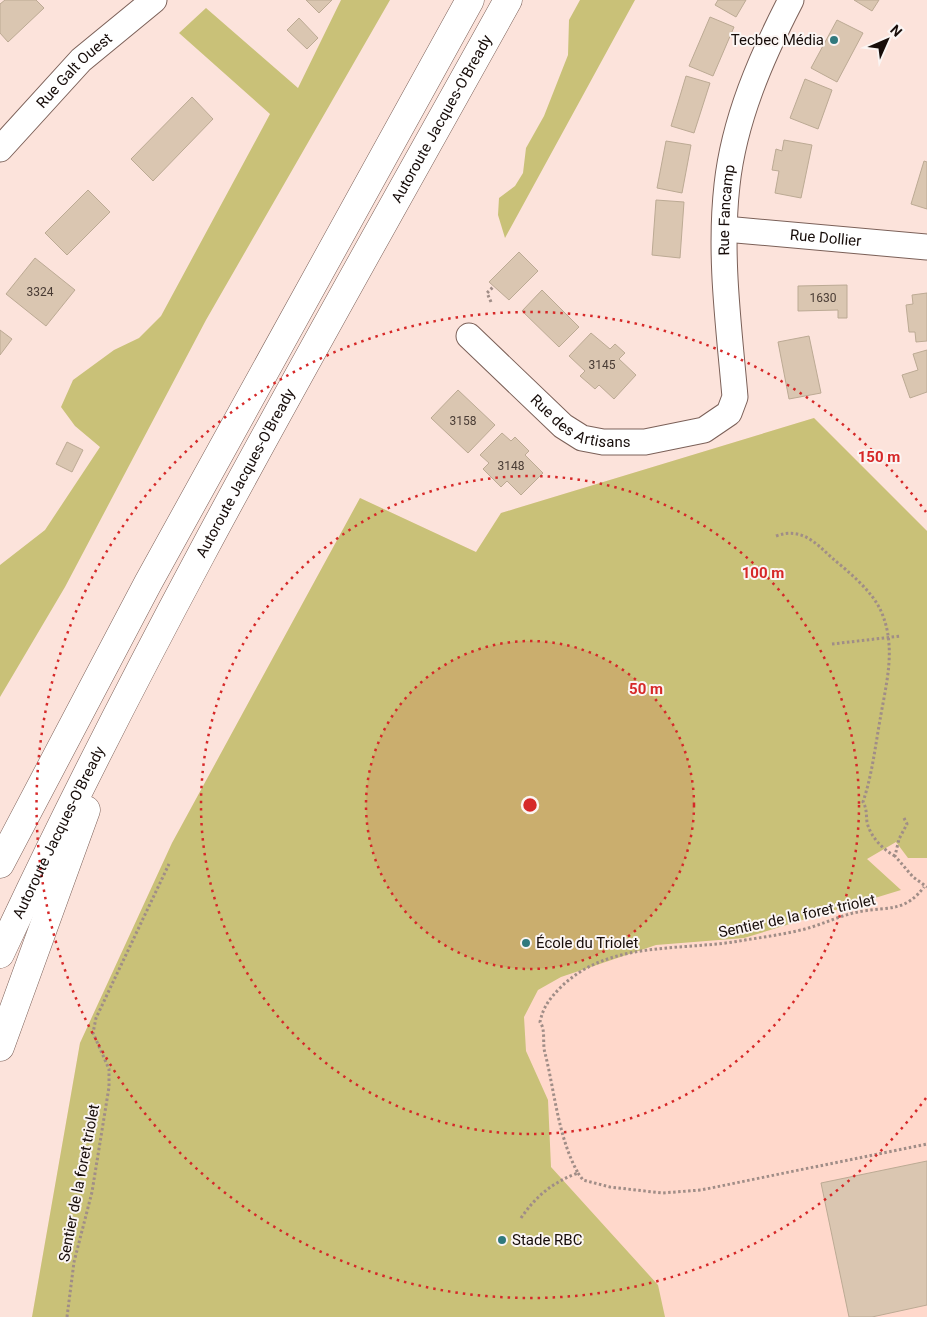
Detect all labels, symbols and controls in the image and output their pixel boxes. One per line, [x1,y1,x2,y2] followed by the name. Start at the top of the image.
[862,15,912,65] north arrow
[887,22,905,40] text: N
[33,29,116,112] street label: Rue Galt Ouest
[731,31,824,49] place label: Tecbec Média
[388,32,496,206] street label: Autoroute Jacques-O'Bready
[828,34,840,46] marker: Tecbec Média
[715,163,739,256] street label: Rue Fancamp
[789,226,862,250] street label: Rue Dollier
[27,285,54,299] house number: 3324
[810,291,837,305] house number: 1630
[589,358,616,372] house number: 3145
[192,385,299,561] street label: Autoroute Jacques-O'Bready
[527,391,630,451] street label: Rue des Artisans
[450,414,477,428] house number: 3158
[858,448,900,466] text: 150 m
[498,459,525,473] house number: 3148
[742,564,784,582] text: 100 m
[629,680,663,698] text: 50 m
[9,743,109,921] street label: Autoroute Jacques-O'Bready
[521,796,539,814] centre of rings
[717,891,877,941] street label: Sentier de la foret triolet
[536,934,639,952] place label: École du Triolet
[520,937,532,949] marker: École du Triolet
[55,1103,103,1263] street label: Sentier de la foret triolet
[512,1231,583,1249] place label: Stade RBC
[496,1234,508,1246] marker: Stade RBC

